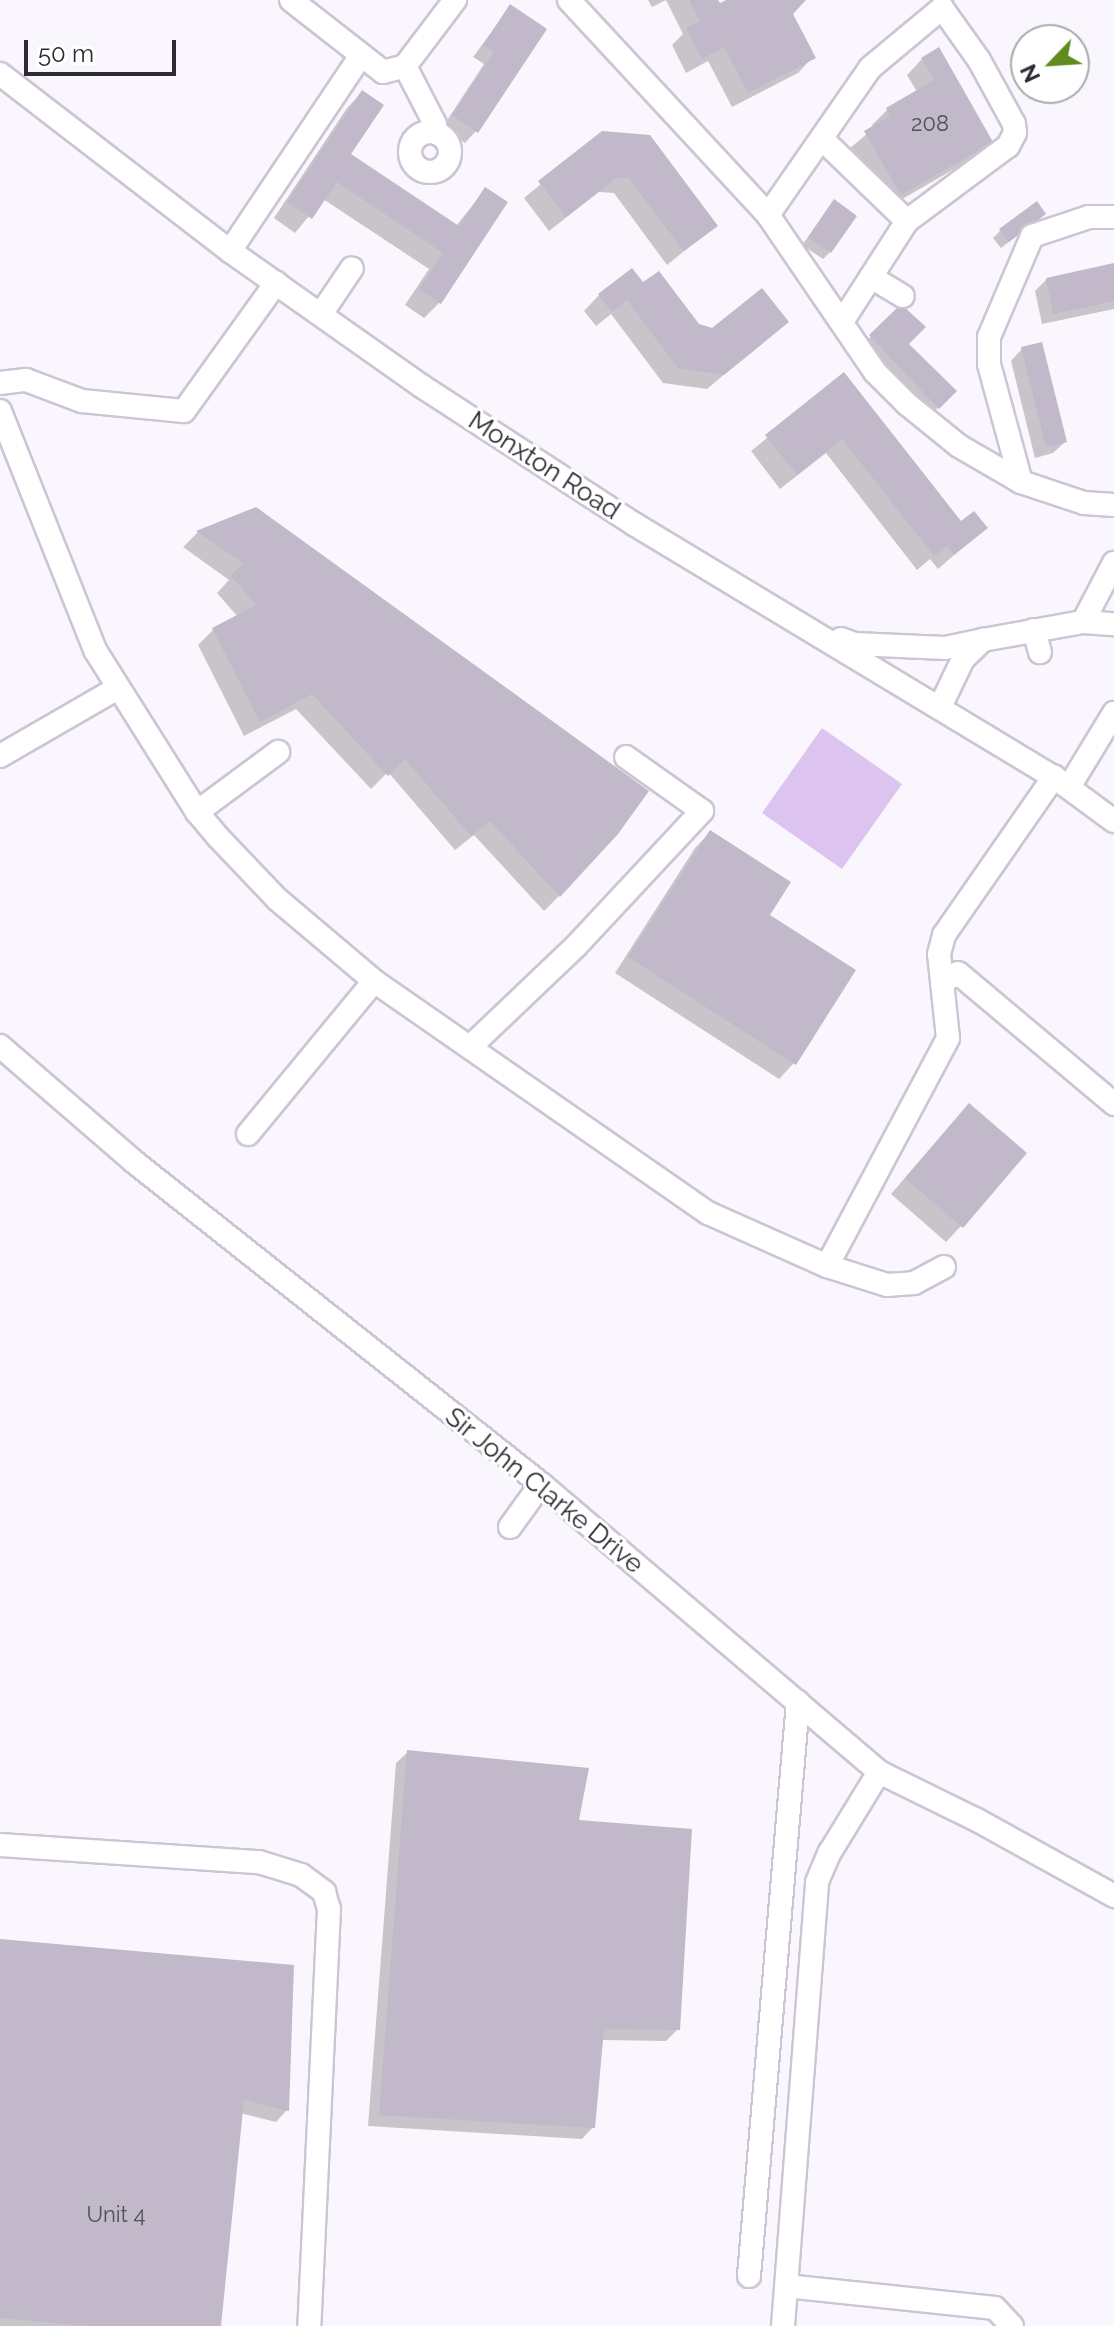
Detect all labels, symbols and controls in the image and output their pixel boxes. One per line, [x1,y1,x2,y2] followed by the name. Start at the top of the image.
[28,24,180,74] scale bar
[1010,24,1090,104] north arrow
[38,39,94,68] text: 50 m
[1015,60,1045,86] text: N
[911,111,949,137] house number: 208
[462,405,626,527] street label: Monxton Road
[438,1401,650,1581] street label: Sir John Clarke Drive
[86,2202,146,2228] house number: Unit 4

